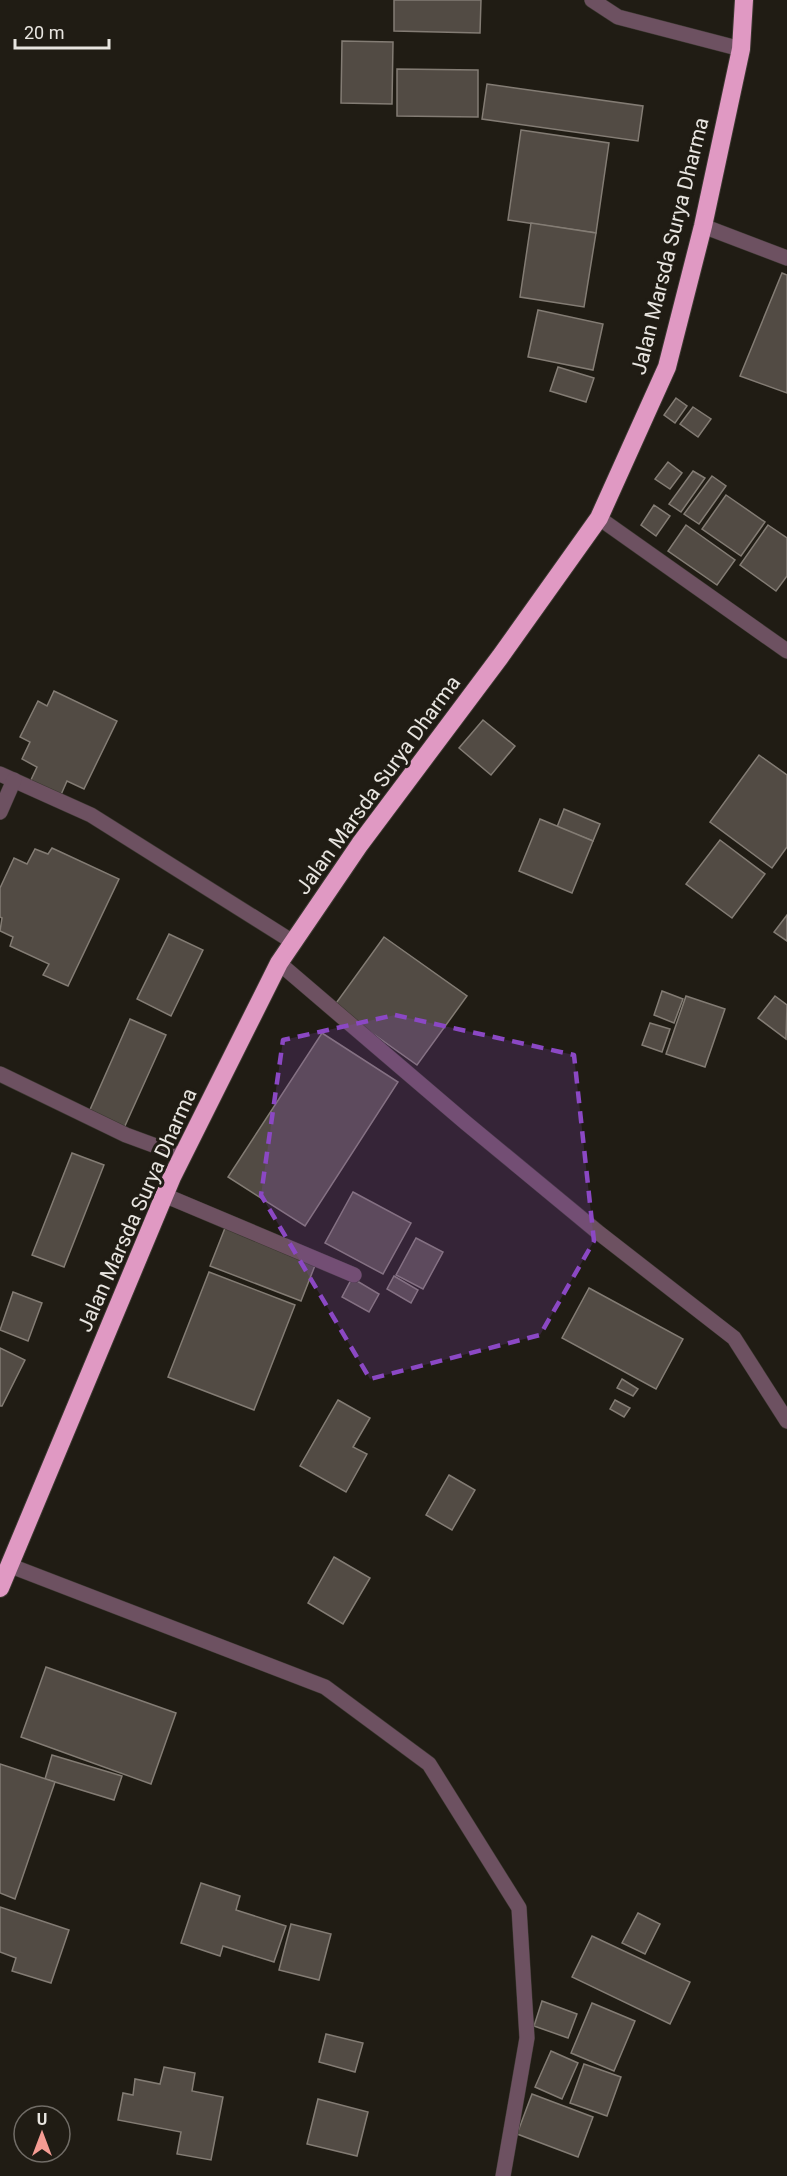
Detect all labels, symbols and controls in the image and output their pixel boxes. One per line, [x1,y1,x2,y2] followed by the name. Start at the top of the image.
[15,12,110,50] scale bar
[24,22,64,43] text: 20 m
[626,115,714,377] street label: Jalan Marsda Surya Dharma
[291,671,465,899] street label: Jalan Marsda Surya Dharma
[72,1085,202,1335] street label: Jalan Marsda Surya Dharma
[12,2104,72,2164] north arrow
[37,2110,47,2129] text: U

